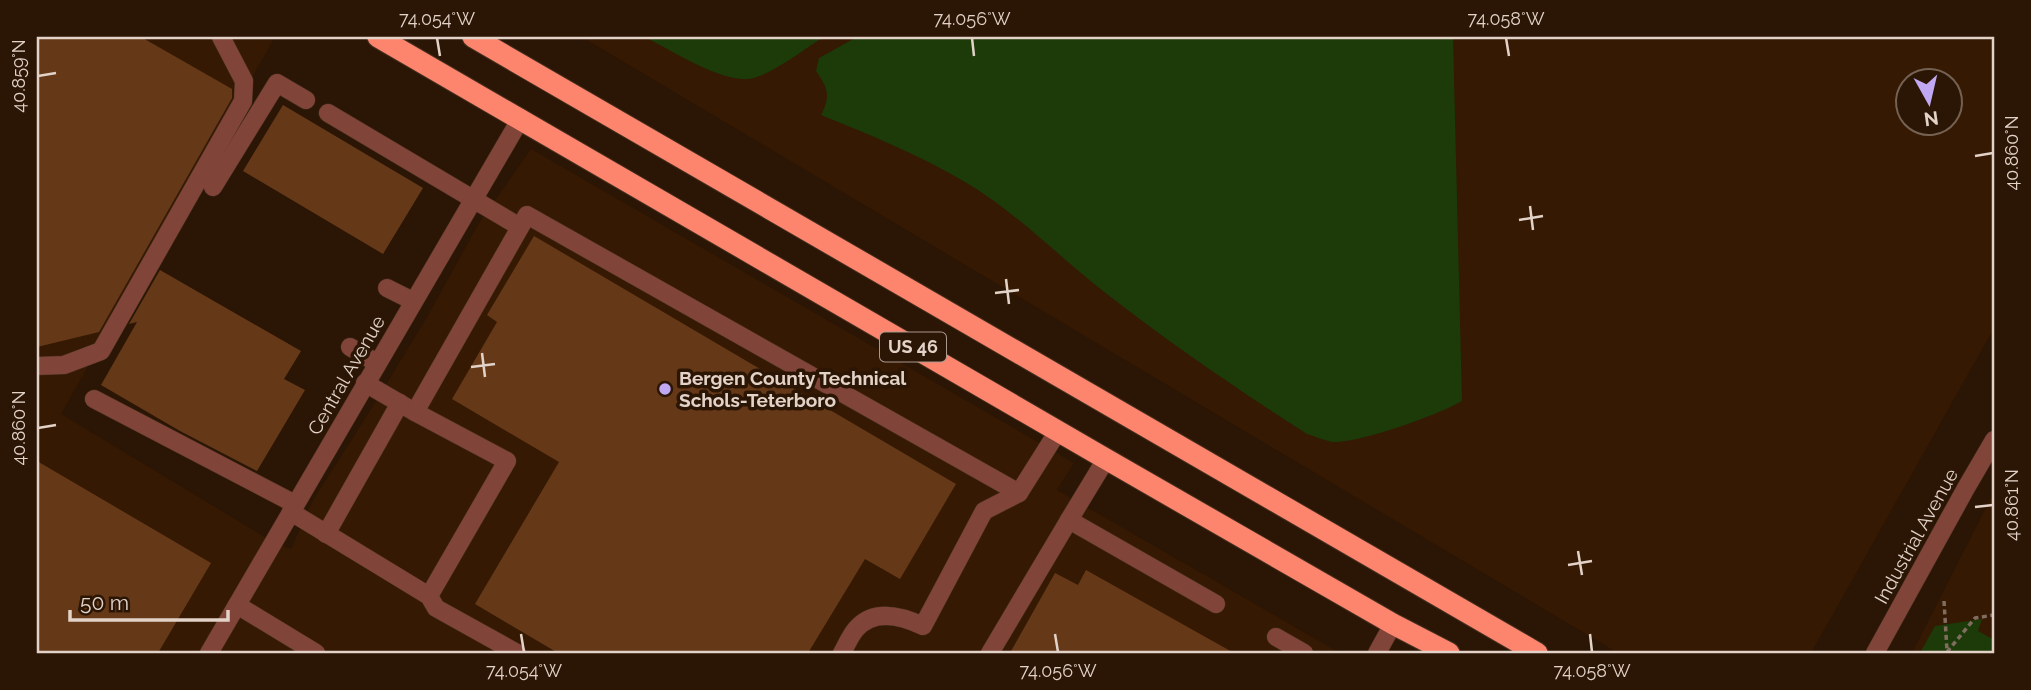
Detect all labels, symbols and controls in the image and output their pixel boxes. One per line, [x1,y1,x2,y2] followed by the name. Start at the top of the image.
[399,8,475,29] text: 74.054°W
[933,8,1011,29] text: 74.056°W
[1467,8,1545,29] text: 74.058°W
[8,39,29,113] text: 40.859°N
[1895,66,1965,136] north arrow
[1923,107,1940,131] text: N
[2001,115,2022,191] text: 40.860°N
[303,311,389,439] street label: Central Avenue
[880,332,946,362] road number: US 46
[679,367,907,411] place label: Bergen County Technical Schols-Teterboro
[657,381,673,397] marker: Bergen County Technical Schols-Teterboro
[8,390,29,466] text: 40.860°N
[1870,465,1962,607] street label: Industrial Avenue
[2001,469,2022,541] text: 40.861°N
[70,578,228,622] scale bar
[80,590,129,615] text: 50 m
[486,660,562,681] text: 74.054°W
[1019,660,1097,681] text: 74.056°W
[1553,660,1631,681] text: 74.058°W

